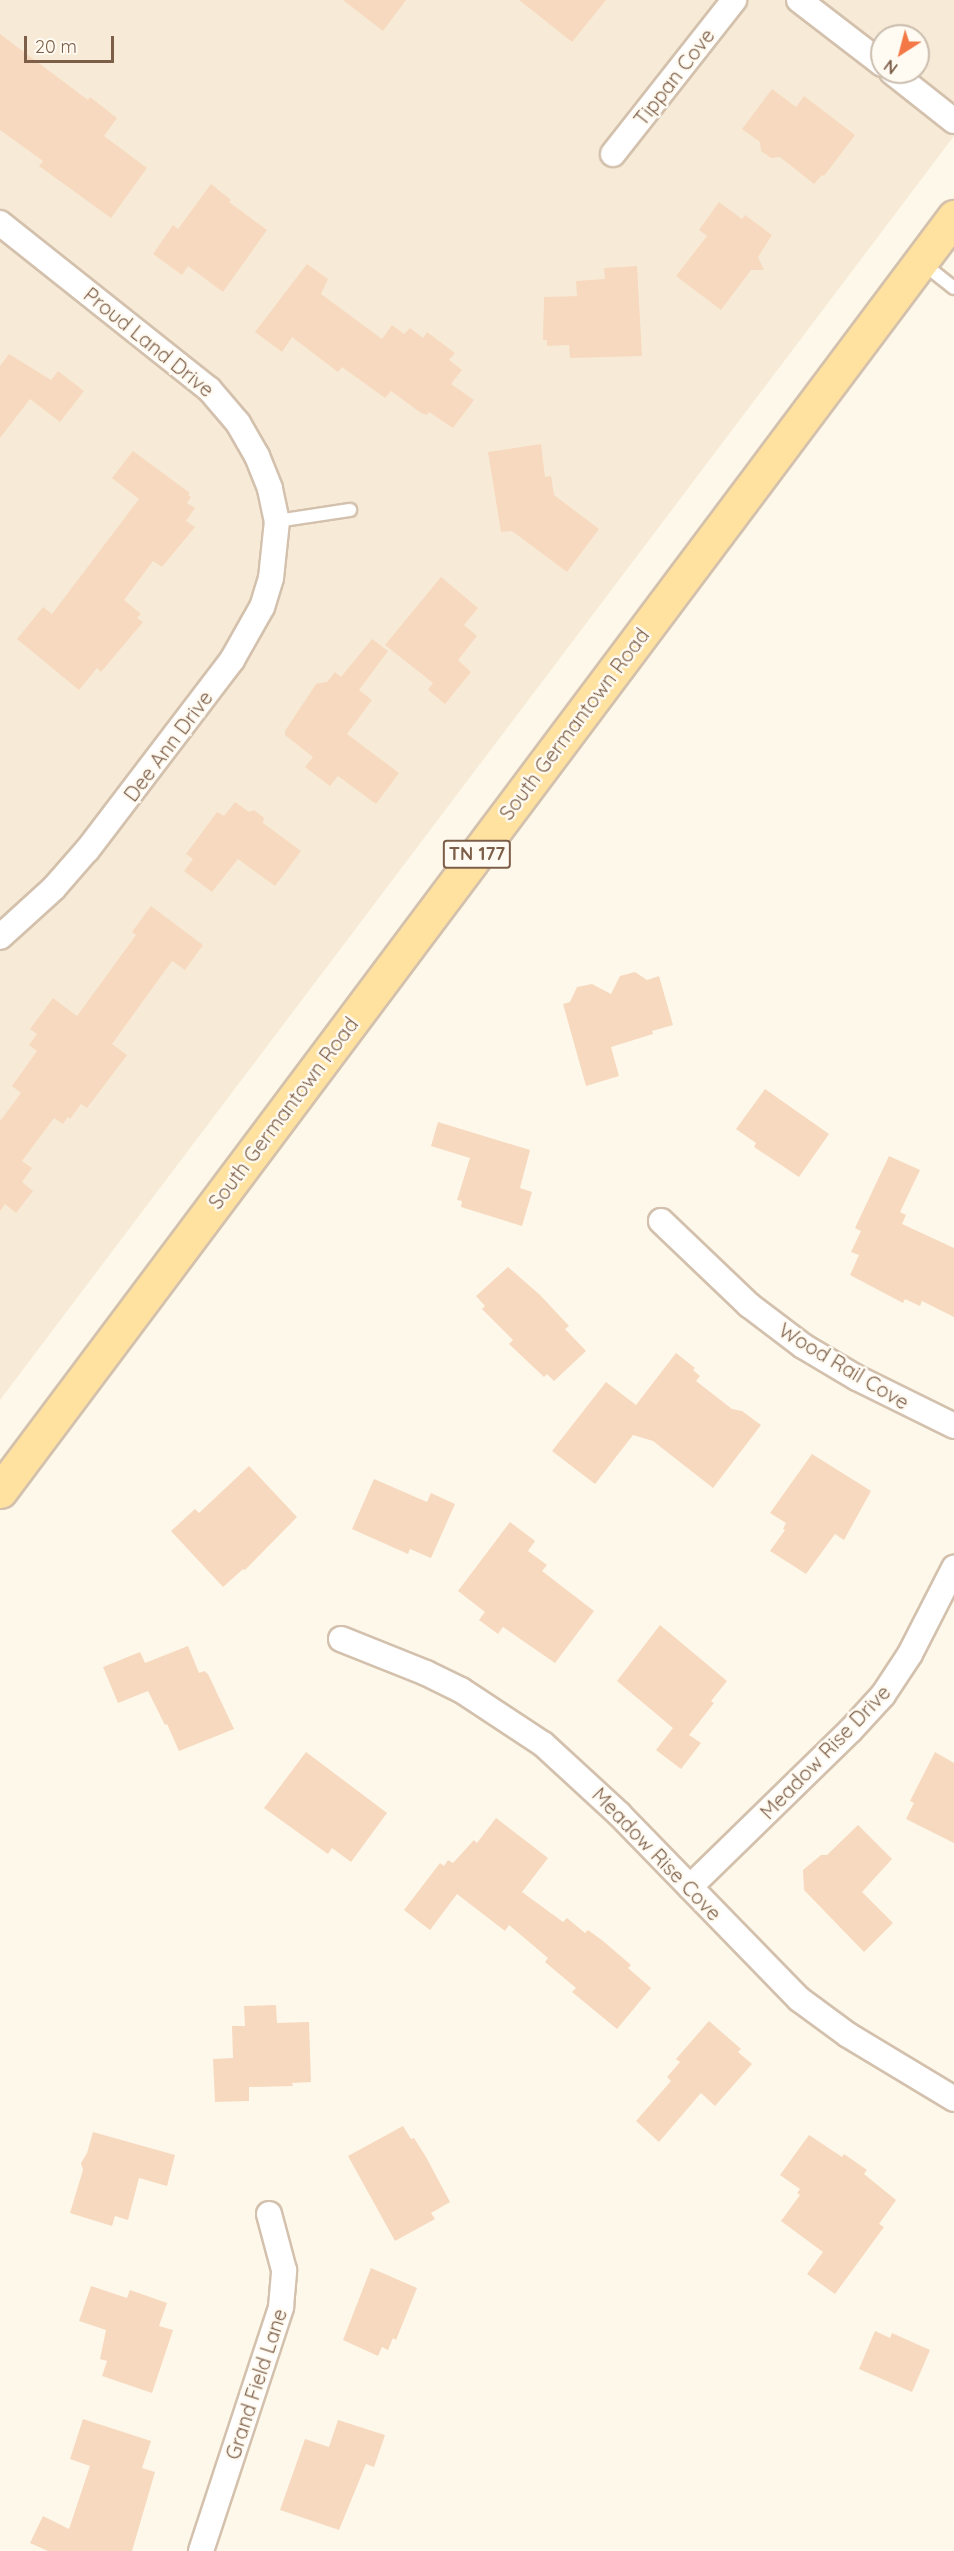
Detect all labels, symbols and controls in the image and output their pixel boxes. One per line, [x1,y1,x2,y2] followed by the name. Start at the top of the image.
[27,24,117,62] scale bar
[629,24,719,130] street label: Tippan Cove
[870,24,930,84] north arrow
[35,35,77,58] text: 20 m
[880,55,901,78] text: N
[79,282,219,402] street label: Proud Land Drive
[494,624,654,824] street label: South Germantown Road
[119,686,217,806] street label: Dee Ann Drive
[442,839,512,869] road number: TN 177
[203,1013,363,1213] street label: South Germantown Road
[775,1318,913,1414] street label: Wood Rail Cove
[755,1680,895,1824] street label: Meadow Rise Drive
[587,1783,727,1925] street label: Meadow Rise Cove
[220,2306,292,2462] street label: Grand Field Lane

